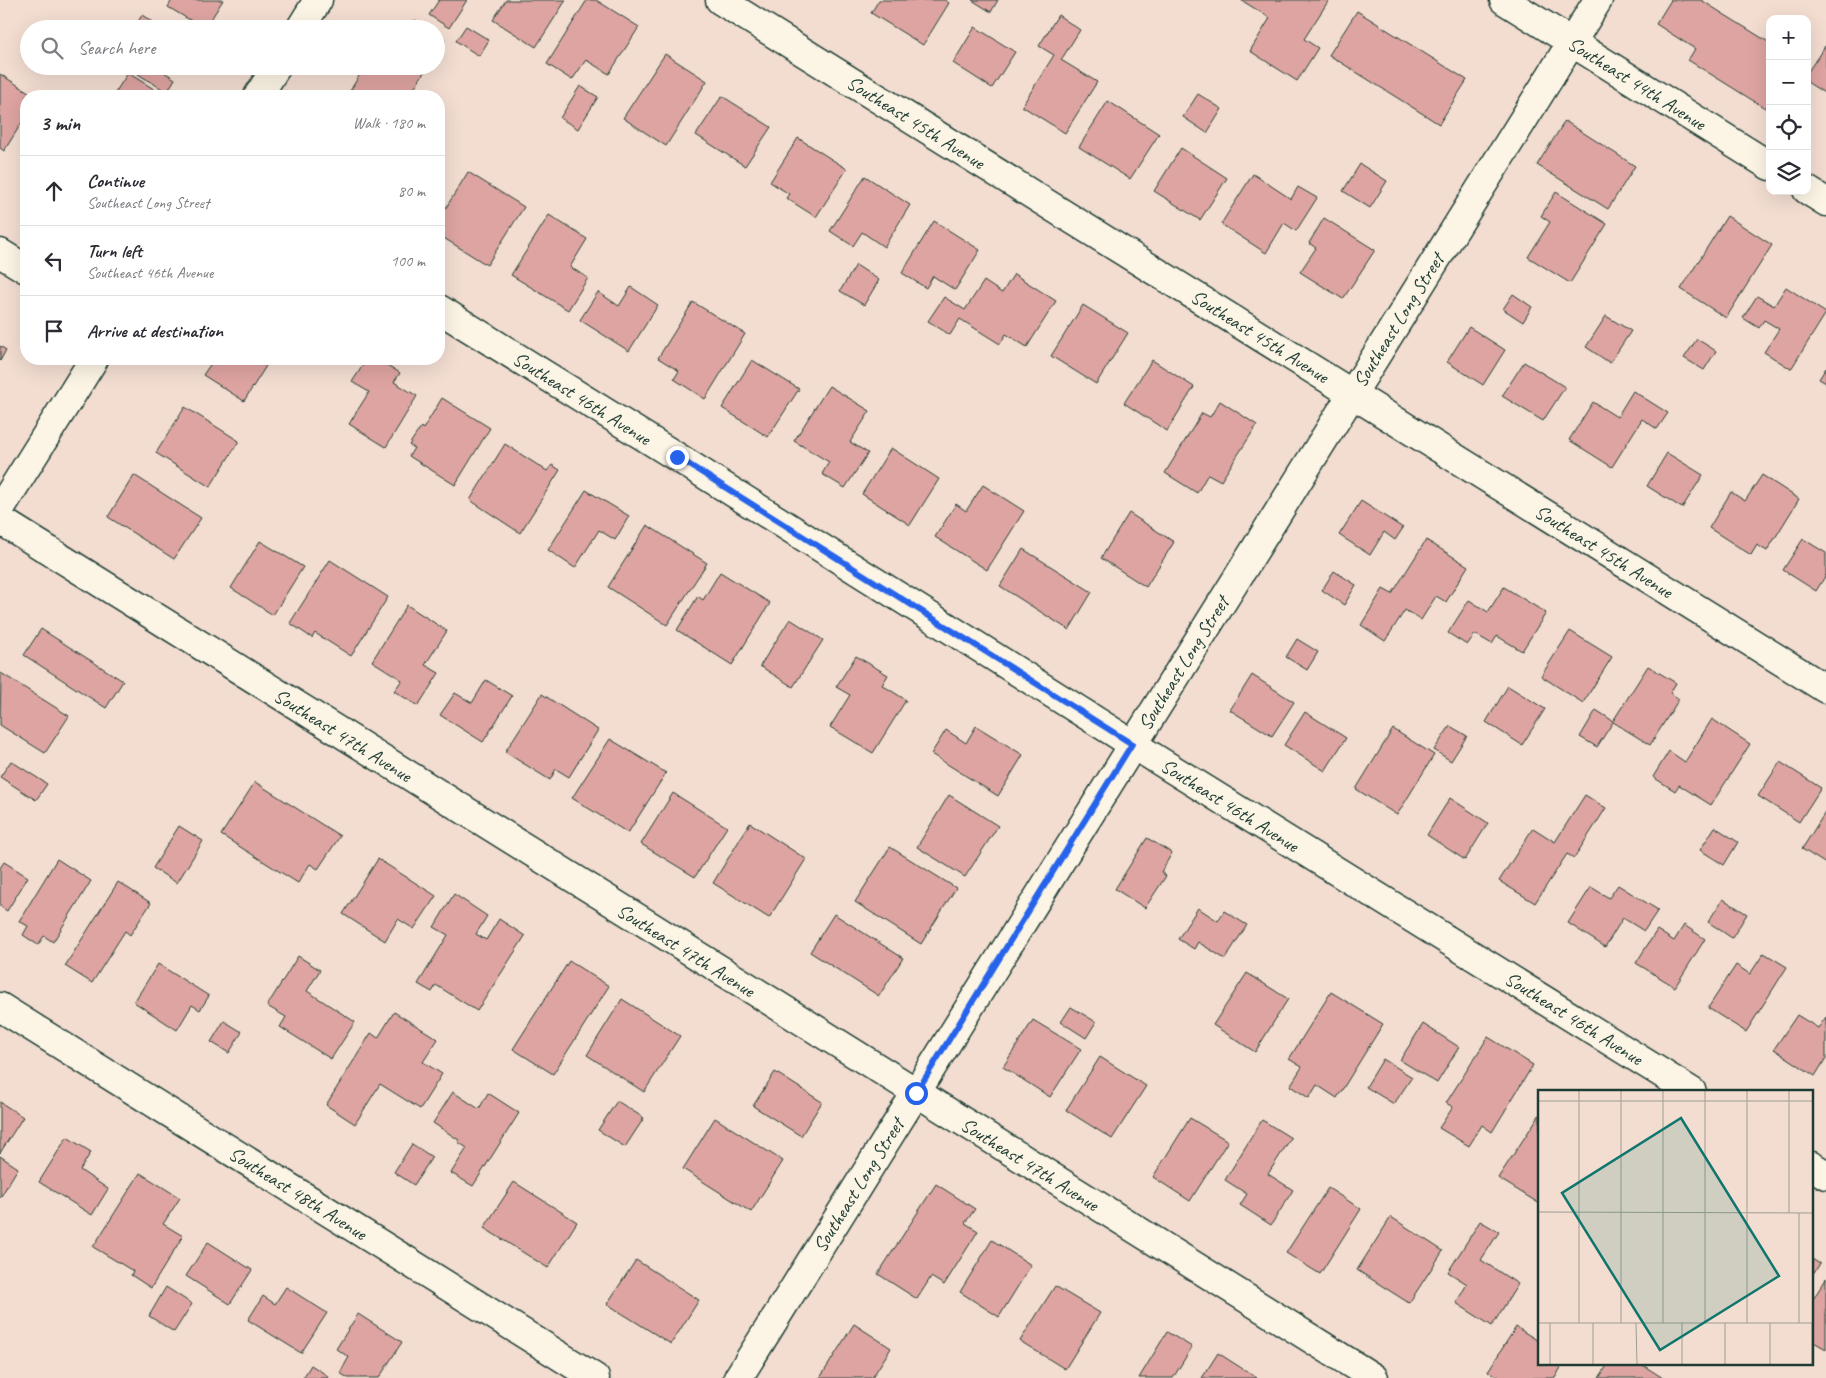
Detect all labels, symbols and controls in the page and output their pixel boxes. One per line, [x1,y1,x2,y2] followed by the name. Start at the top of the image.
[1766,15,1811,195] map controls
[1766,15,1811,60] button: +
[20,20,445,75] search box
[1563,31,1712,137] street label: Southeast 44th Avenue
[38,34,66,62] icon: search
[78,36,155,60] text: Search here
[1766,60,1811,105] button: −
[842,70,991,176] street label: Southeast 45th Avenue
[1766,105,1811,150] button: locate
[40,110,80,136] text: 3 min
[353,113,425,133] text: Walk · 180 m
[1766,150,1811,195] button: layers
[87,169,144,193] text: Continue
[40,177,68,205] icon: ahead
[398,181,425,201] text: 80 m
[87,193,209,213] text: Southeast Long Street
[87,239,142,263] text: Turn left
[1347,246,1451,392] street label: Southeast Long Street
[40,247,68,275] icon: left
[391,251,425,271] text: 100 m
[87,263,213,283] text: Southeast 46th Avenue
[1186,284,1335,390] street label: Southeast 45th Avenue
[40,317,68,345] icon: arrive
[87,319,223,343] text: Arrive at destination
[508,346,657,452] street label: Southeast 46th Avenue
[666,446,689,469] route end
[1530,499,1679,605] street label: Southeast 45th Avenue
[1132,589,1236,735] street label: Southeast Long Street
[269,683,418,789] street label: Southeast 47th Avenue
[1156,753,1305,859] street label: Southeast 46th Avenue
[612,898,761,1004] street label: Southeast 47th Avenue
[1500,966,1649,1072] street label: Southeast 46th Avenue
[905,1082,928,1105] route start
[1538,1090,1814,1366] inset map
[807,1111,911,1257] street label: Southeast Long Street
[956,1112,1105,1218] street label: Southeast 47th Avenue
[224,1141,373,1247] street label: Southeast 48th Avenue

